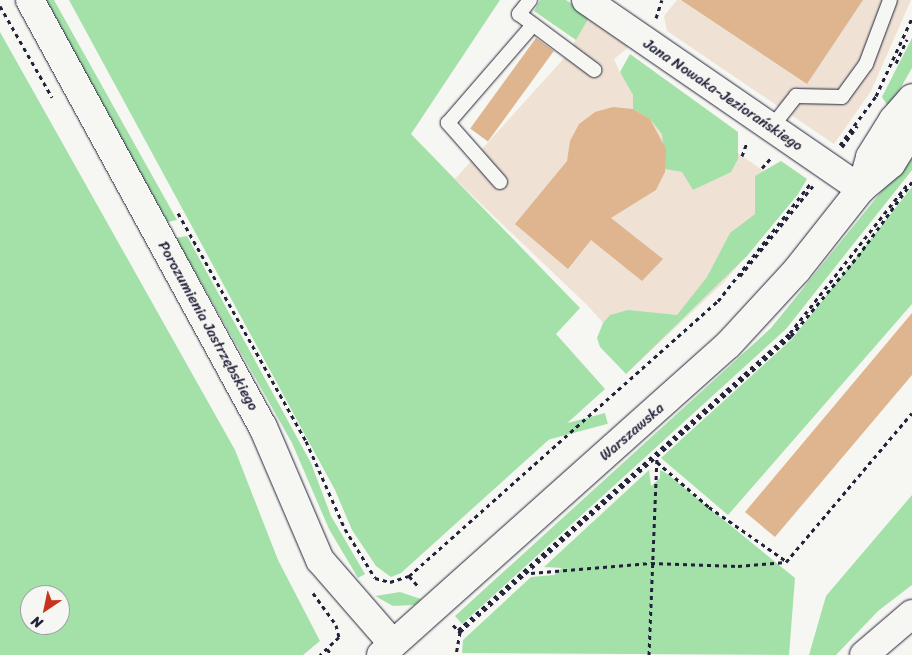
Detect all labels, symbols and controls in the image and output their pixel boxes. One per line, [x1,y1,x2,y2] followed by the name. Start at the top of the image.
[640,35,806,155] street label: Jana Nowaka-Jeziorańskiego
[154,238,262,414] street label: Porozumienia Jastrzębskiego
[596,399,668,465] street label: Warszawska
[20,585,70,635] north arrow
[26,609,48,635] text: N

